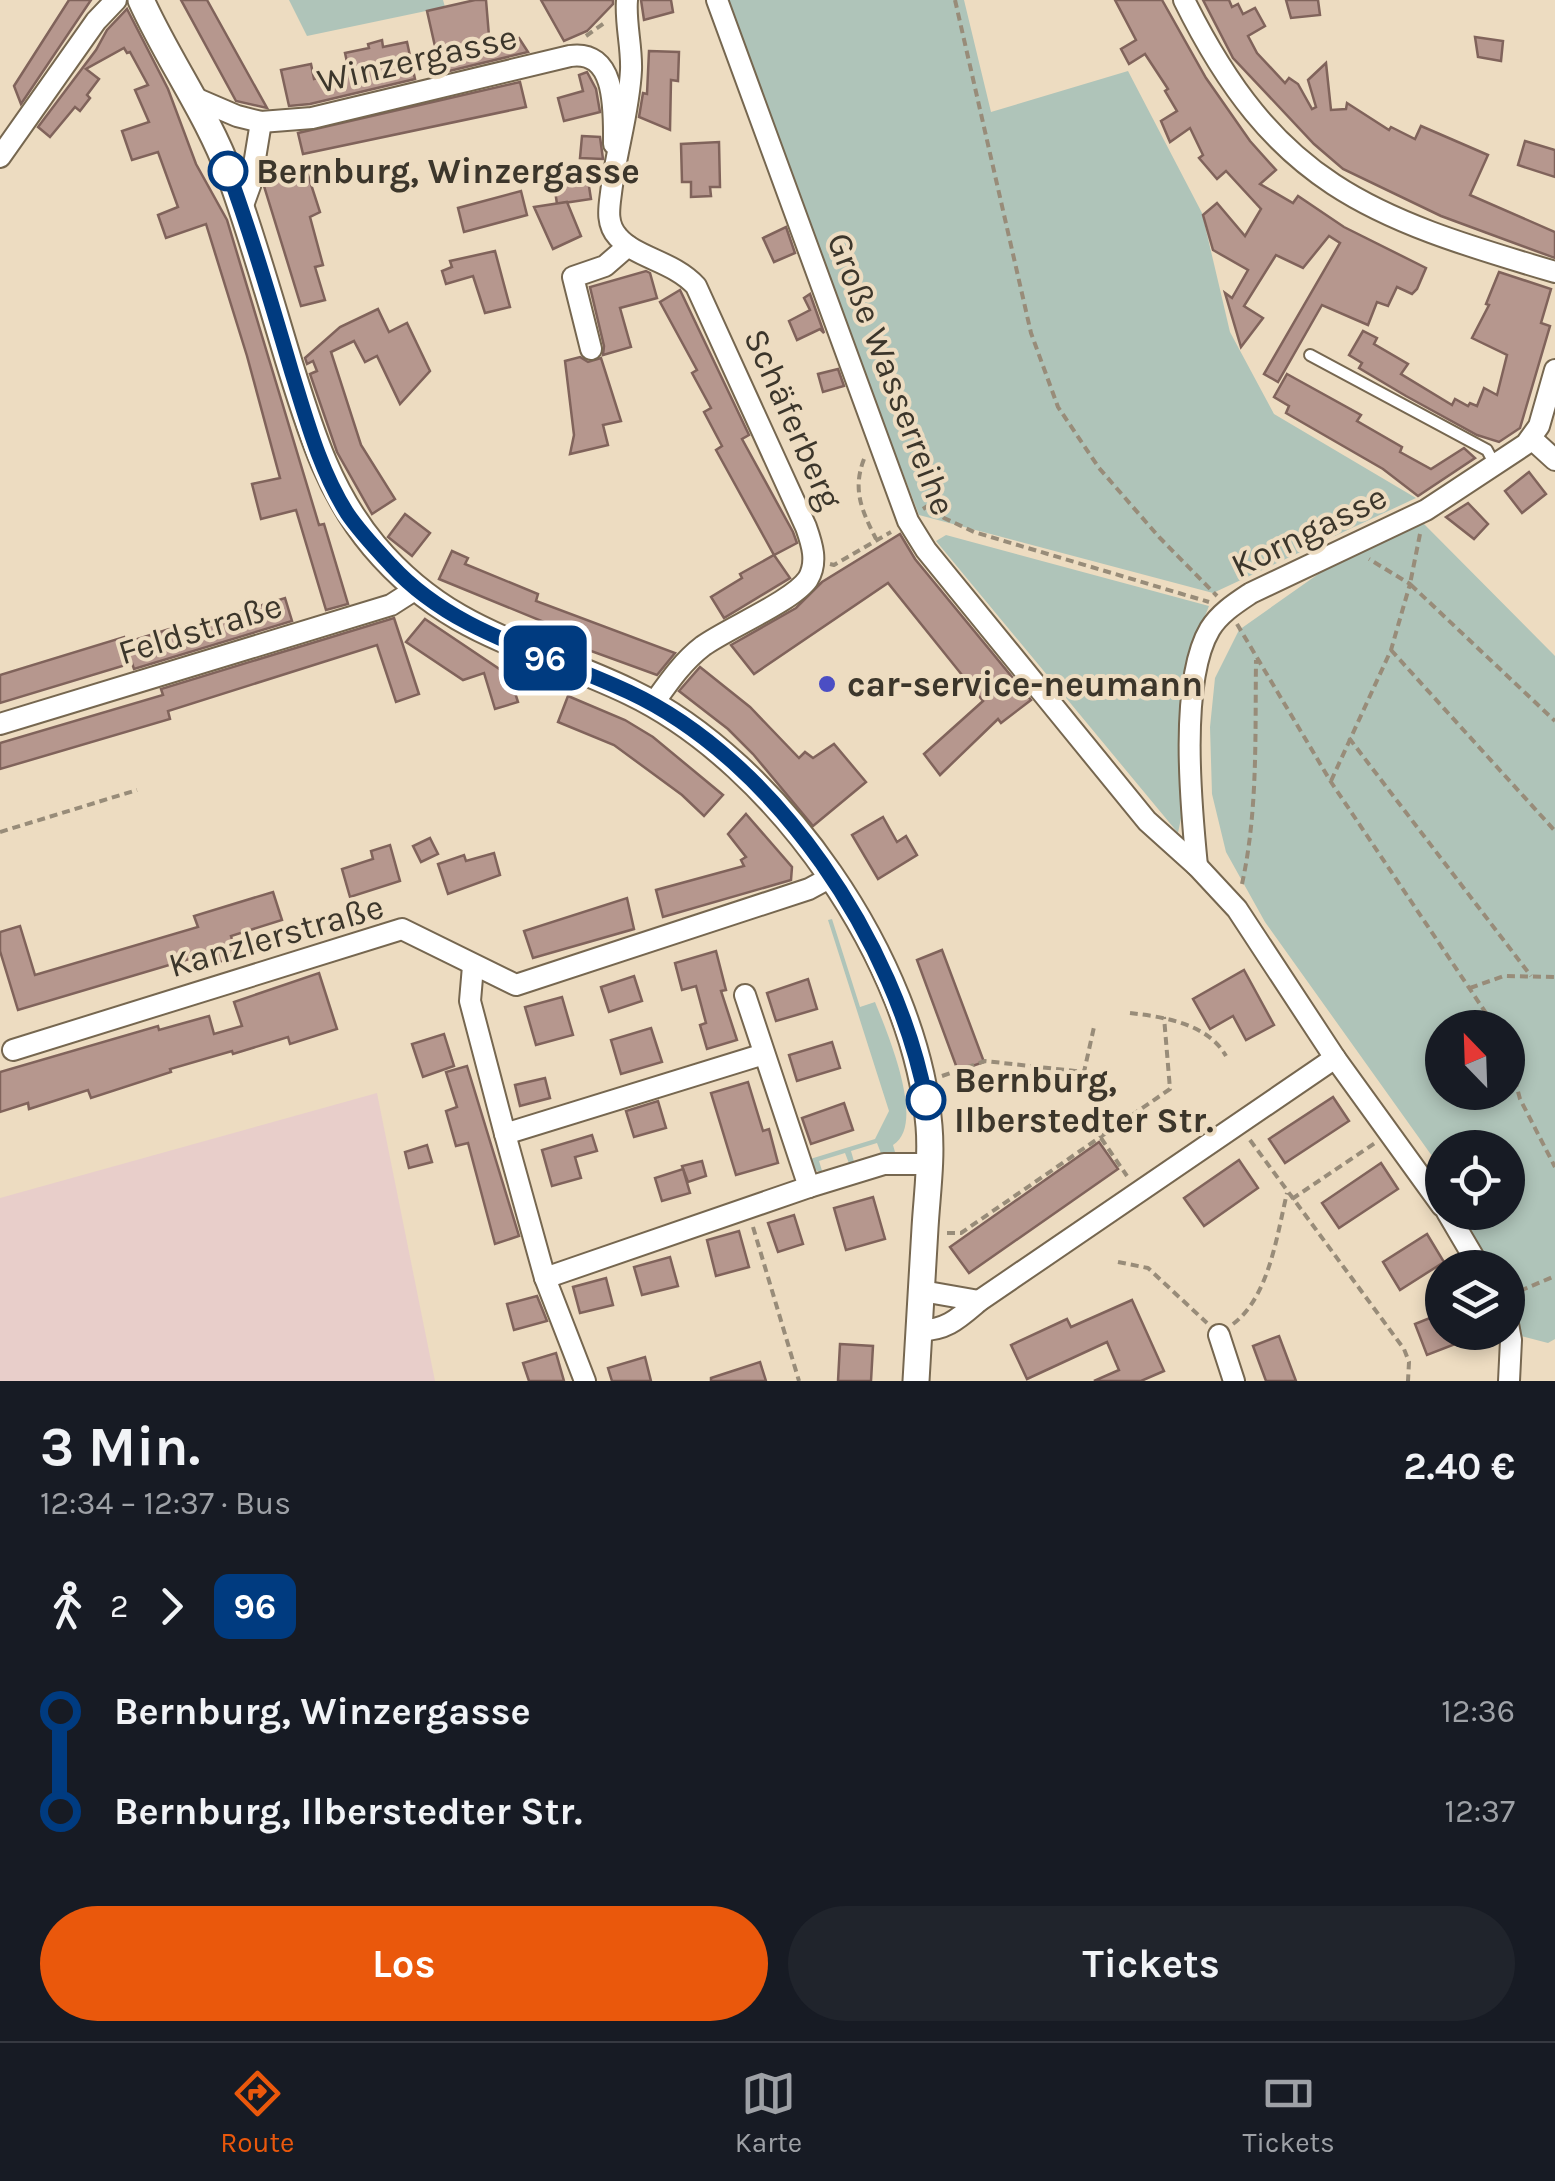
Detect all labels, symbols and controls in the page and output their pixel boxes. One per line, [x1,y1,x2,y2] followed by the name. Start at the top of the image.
[313,16,521,102] street label: Winzergasse
[256,151,640,193] place label: Bernburg, Winzergasse
[209,152,247,190] marker: Bernburg, Winzergasse
[818,227,964,521] street label: Große Wasserreihe
[735,323,851,516] street label: Schäferberg
[1225,476,1393,586] street label: Korngasse
[113,585,287,673] street label: Feldstraße
[500,626,590,690] line badge: 96
[524,638,566,679] text: 96
[847,664,1203,705] place label: car-service-neumann
[816,673,838,695] marker: car-service-neumann
[164,886,388,986] street label: Kanzlerstraße
[1425,1010,1525,1110] north arrow
[1425,1010,1525,1350] map controls
[954,1060,1214,1141] place label: Bernburg, Ilberstedter Str.
[907,1081,945,1119] marker: Bernburg, Ilberstedter Str.
[1425,1130,1525,1230] button: locate
[1425,1250,1525,1350] button: layers
[40,1415,200,1479] text: 3 Min.
[1404,1444,1515,1489] text: 2.40 €
[40,1485,291,1522] text: 12:34 – 12:37 · Bus
[40,1579,95,1634] icon: walk
[144,1579,199,1634] icon: forward
[234,1586,276,1627] text: 96
[110,1588,129,1625] text: 2
[114,1689,531,1734] text: Bernburg, Winzergasse
[1441,1693,1515,1730] text: 12:36
[114,1789,582,1834] text: Bernburg, Ilberstedter Str.
[1445,1793,1515,1830] text: 12:37
[40,1906,768,2021] button: Los
[788,1906,1515,2021] button: Tickets
[220,2066,294,2159] tab: Route
[735,2066,802,2159] tab: Karte
[1243,2066,1335,2159] tab: Tickets

